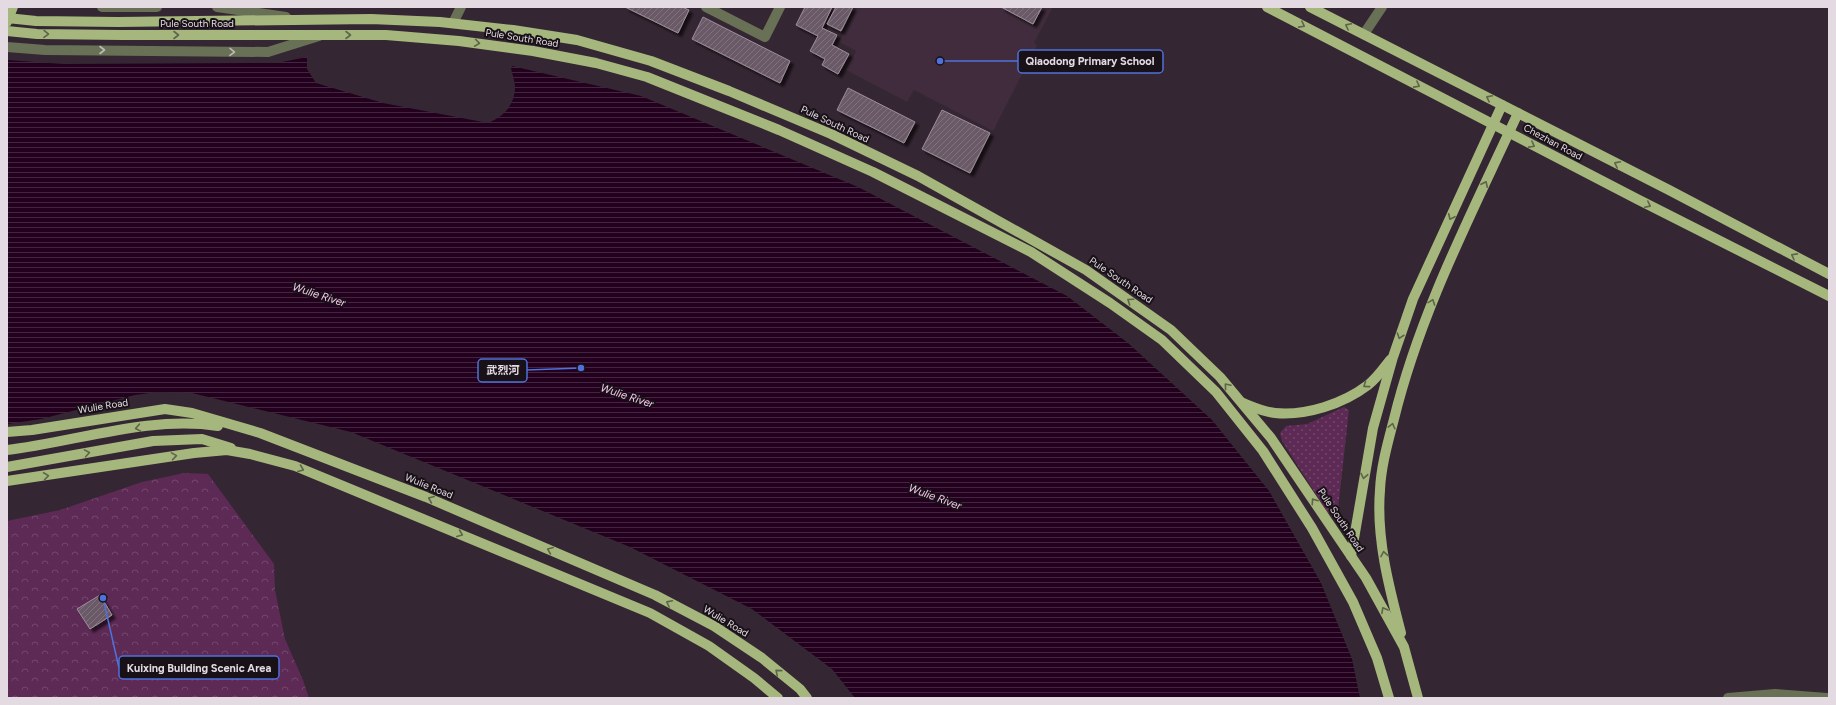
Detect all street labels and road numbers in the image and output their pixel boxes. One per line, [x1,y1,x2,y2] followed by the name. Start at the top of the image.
[160,17,234,30] street label: Pule South Road
[485,26,560,50] street label: Pule South Road
[799,103,871,146] street label: Pule South Road
[1521,121,1585,163] street label: Chezhan Road
[1087,254,1155,306] street label: Pule South Road
[77,396,129,416] street label: Wulie Road
[403,470,455,502] street label: Wulie Road
[1315,486,1367,554] street label: Pule South Road
[701,602,751,640] street label: Wulie Road

